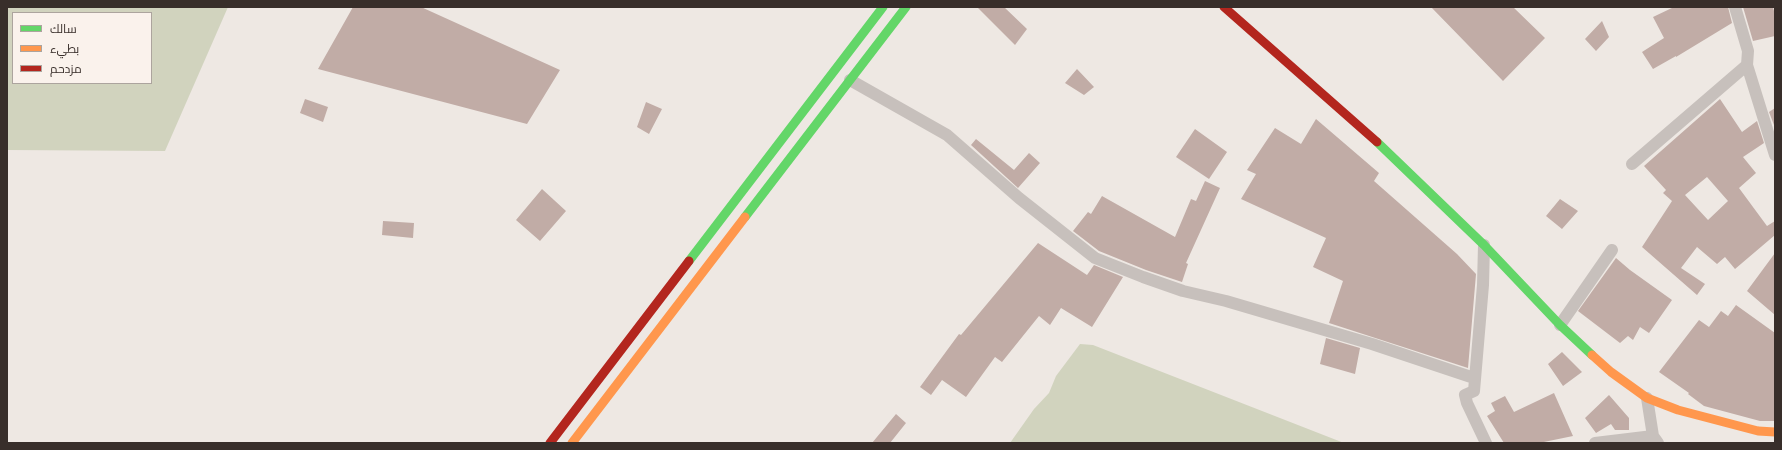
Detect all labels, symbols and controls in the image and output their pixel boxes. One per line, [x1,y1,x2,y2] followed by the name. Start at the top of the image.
[12,12,152,84] legend
[50,21,77,36] text: سالك
[50,41,79,56] text: بطيء
[50,61,82,76] text: مزدحم

